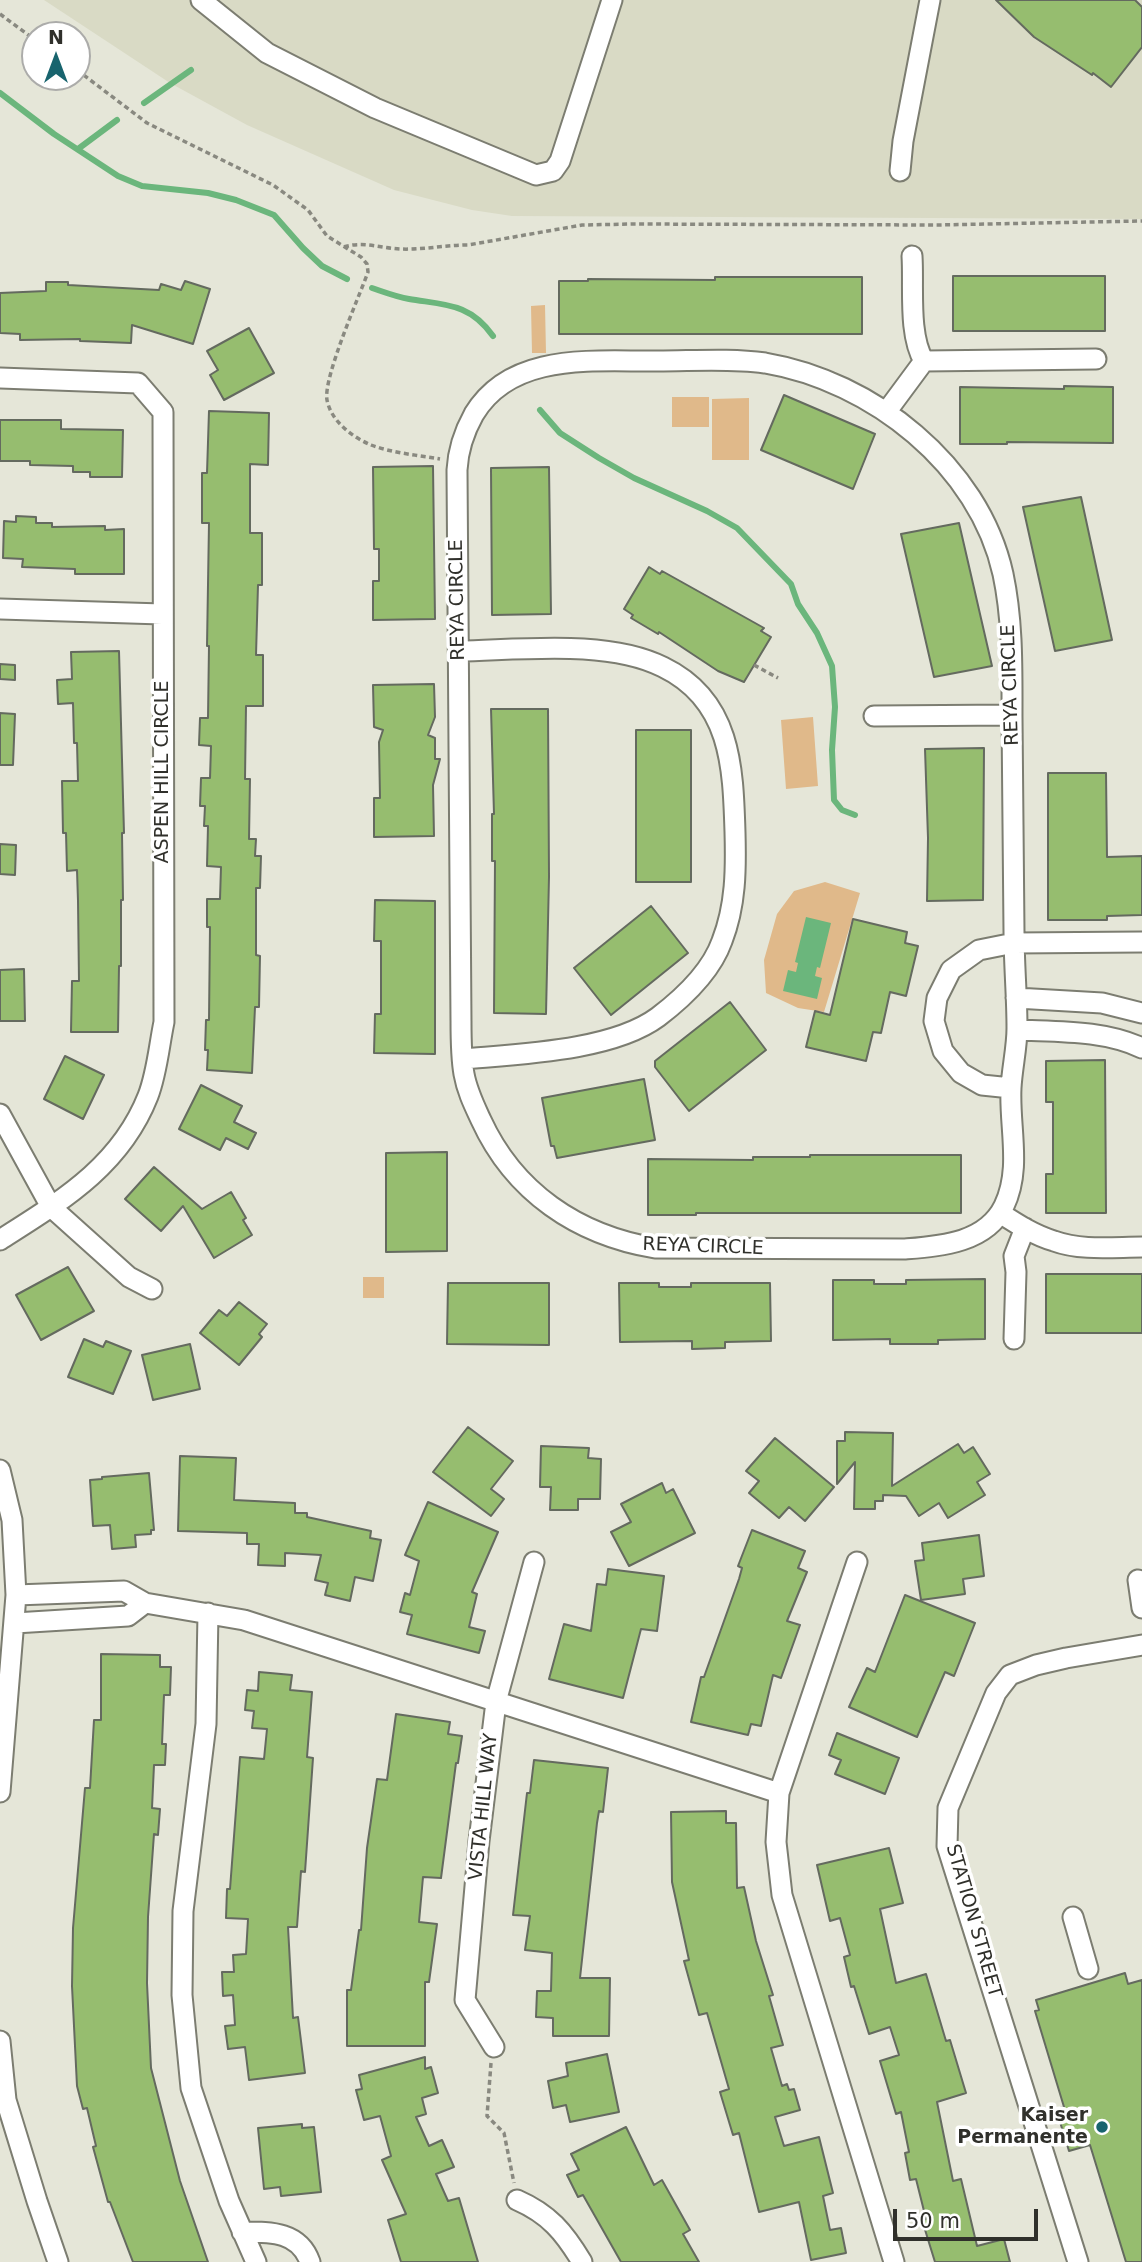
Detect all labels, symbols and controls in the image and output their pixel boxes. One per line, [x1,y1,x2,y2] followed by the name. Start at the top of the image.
[21,21,91,91] north arrow
[48,26,64,48] text: N
[446,539,470,661] street label: REYA CIRCLE
[997,624,1025,746] street label: REYA CIRCLE
[152,681,174,863] street label: ASPEN HILL CIRCLE
[642,1233,764,1261] street label: REYA CIRCLE
[465,1732,503,1882] street label: VISTA HILL WAY
[940,1842,1006,2000] street label: STATION STREET
[957,2105,1088,2149] place label: Kaiser Permanente
[1094,2119,1110,2135] marker: Kaiser Permanente
[897,2196,1042,2240] scale bar
[906,2209,960,2233] text: 50 m

